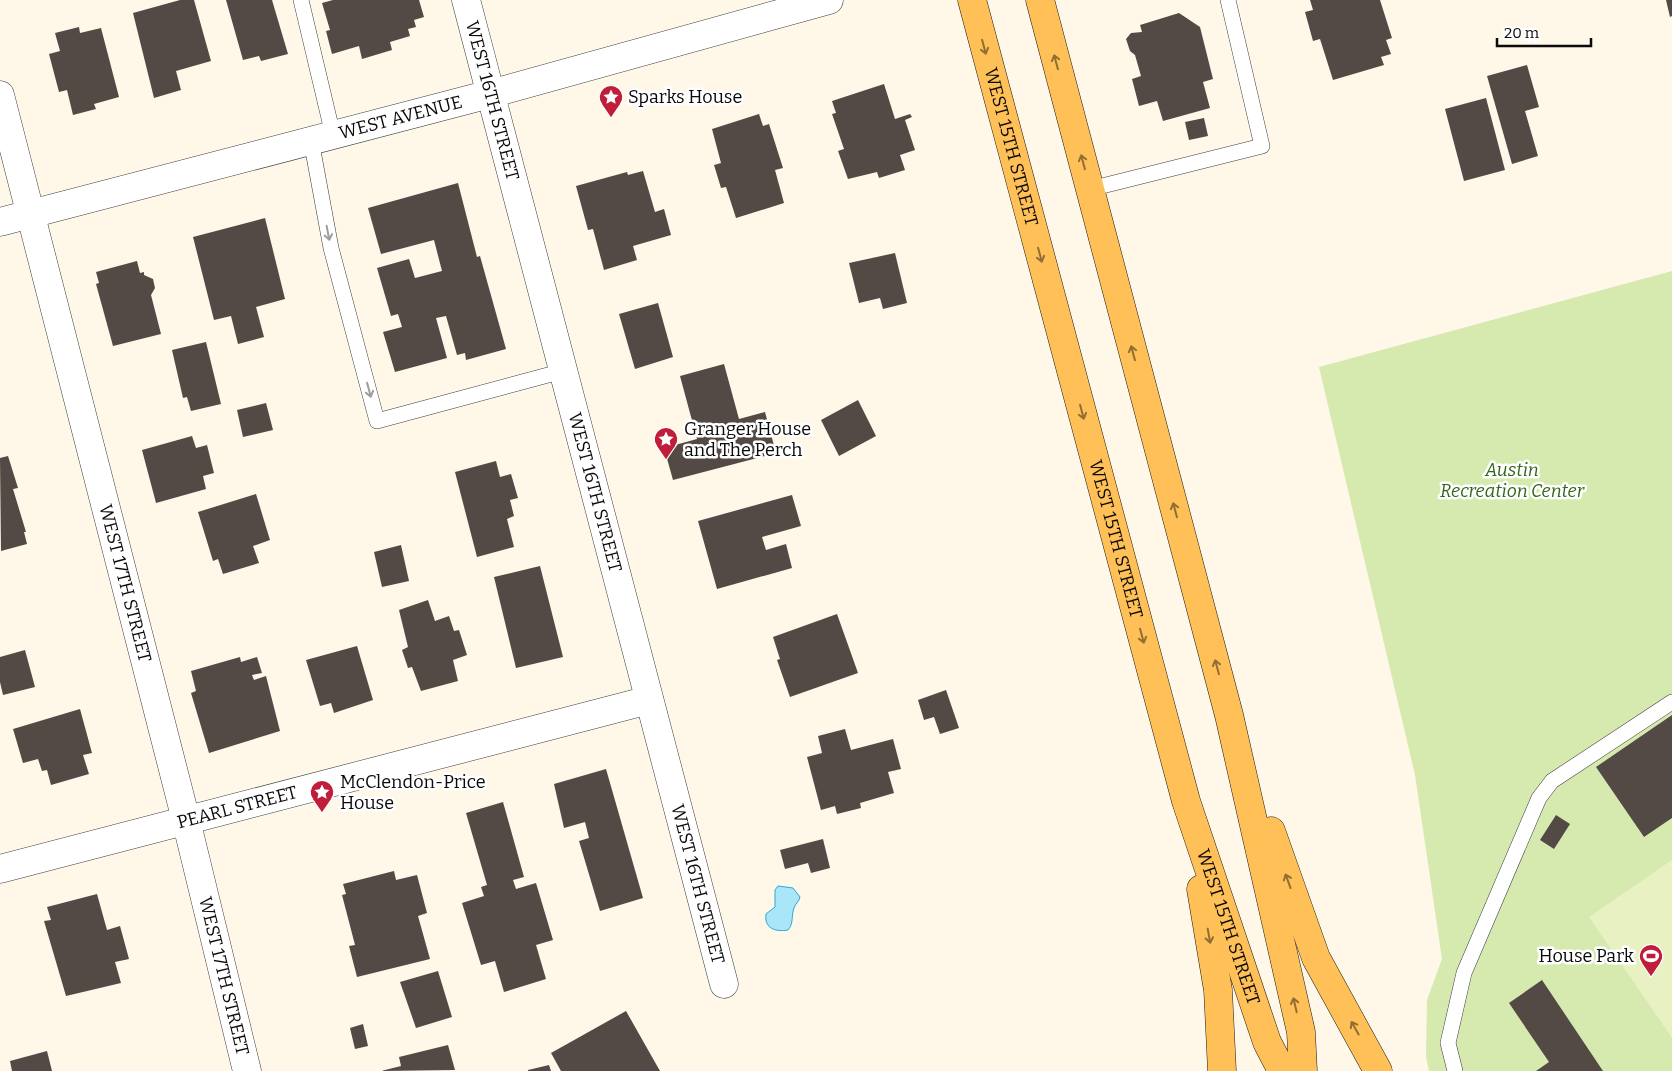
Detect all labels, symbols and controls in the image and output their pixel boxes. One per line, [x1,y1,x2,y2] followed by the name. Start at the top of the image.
[1497,15,1591,47] scale bar
[461,19,524,183] street label: WEST 16TH STREET
[1504,24,1540,42] text: 20 m
[980,39,989,55] one-way arrow
[1051,54,1060,70] one-way arrow
[980,65,1043,229] street label: WEST 15TH STREET
[598,84,624,118] place icon: Sparks House
[628,86,742,108] place label: Sparks House
[337,91,465,144] street label: WEST AVENUE
[1077,155,1087,171] one-way arrow
[324,224,334,240] one-way arrow
[1035,246,1045,262] one-way arrow
[1128,346,1138,362] one-way arrow
[365,382,374,398] one-way arrow
[1077,403,1087,419] one-way arrow
[564,410,627,575] street label: WEST 16TH STREET
[684,418,811,461] place label: Granger House and The Perch
[653,426,679,460] place icon: Granger House and The Perch
[1084,458,1148,621] street label: WEST 15TH STREET
[1440,459,1585,502] park label: Austin Recreation Center
[94,502,156,665] street label: WEST 17TH STREET
[1170,503,1179,519] one-way arrow
[1137,628,1147,644] one-way arrow
[1211,660,1221,676] one-way arrow
[340,771,486,814] place label: McClendon-Price House
[309,779,335,813] place icon: McClendon-Price House
[175,781,300,833] street label: PEARL STREET
[666,802,729,967] street label: WEST 16TH STREET
[1192,846,1265,1008] street label: WEST 15TH STREET
[1283,873,1292,889] one-way arrow
[194,895,254,1058] street label: WEST 17TH STREET
[1204,927,1214,943] one-way arrow
[1638,943,1664,977] sports icon: House Park
[1538,945,1635,967] place label: House Park
[1290,998,1299,1014] one-way arrow
[1350,1021,1360,1036] one-way arrow

